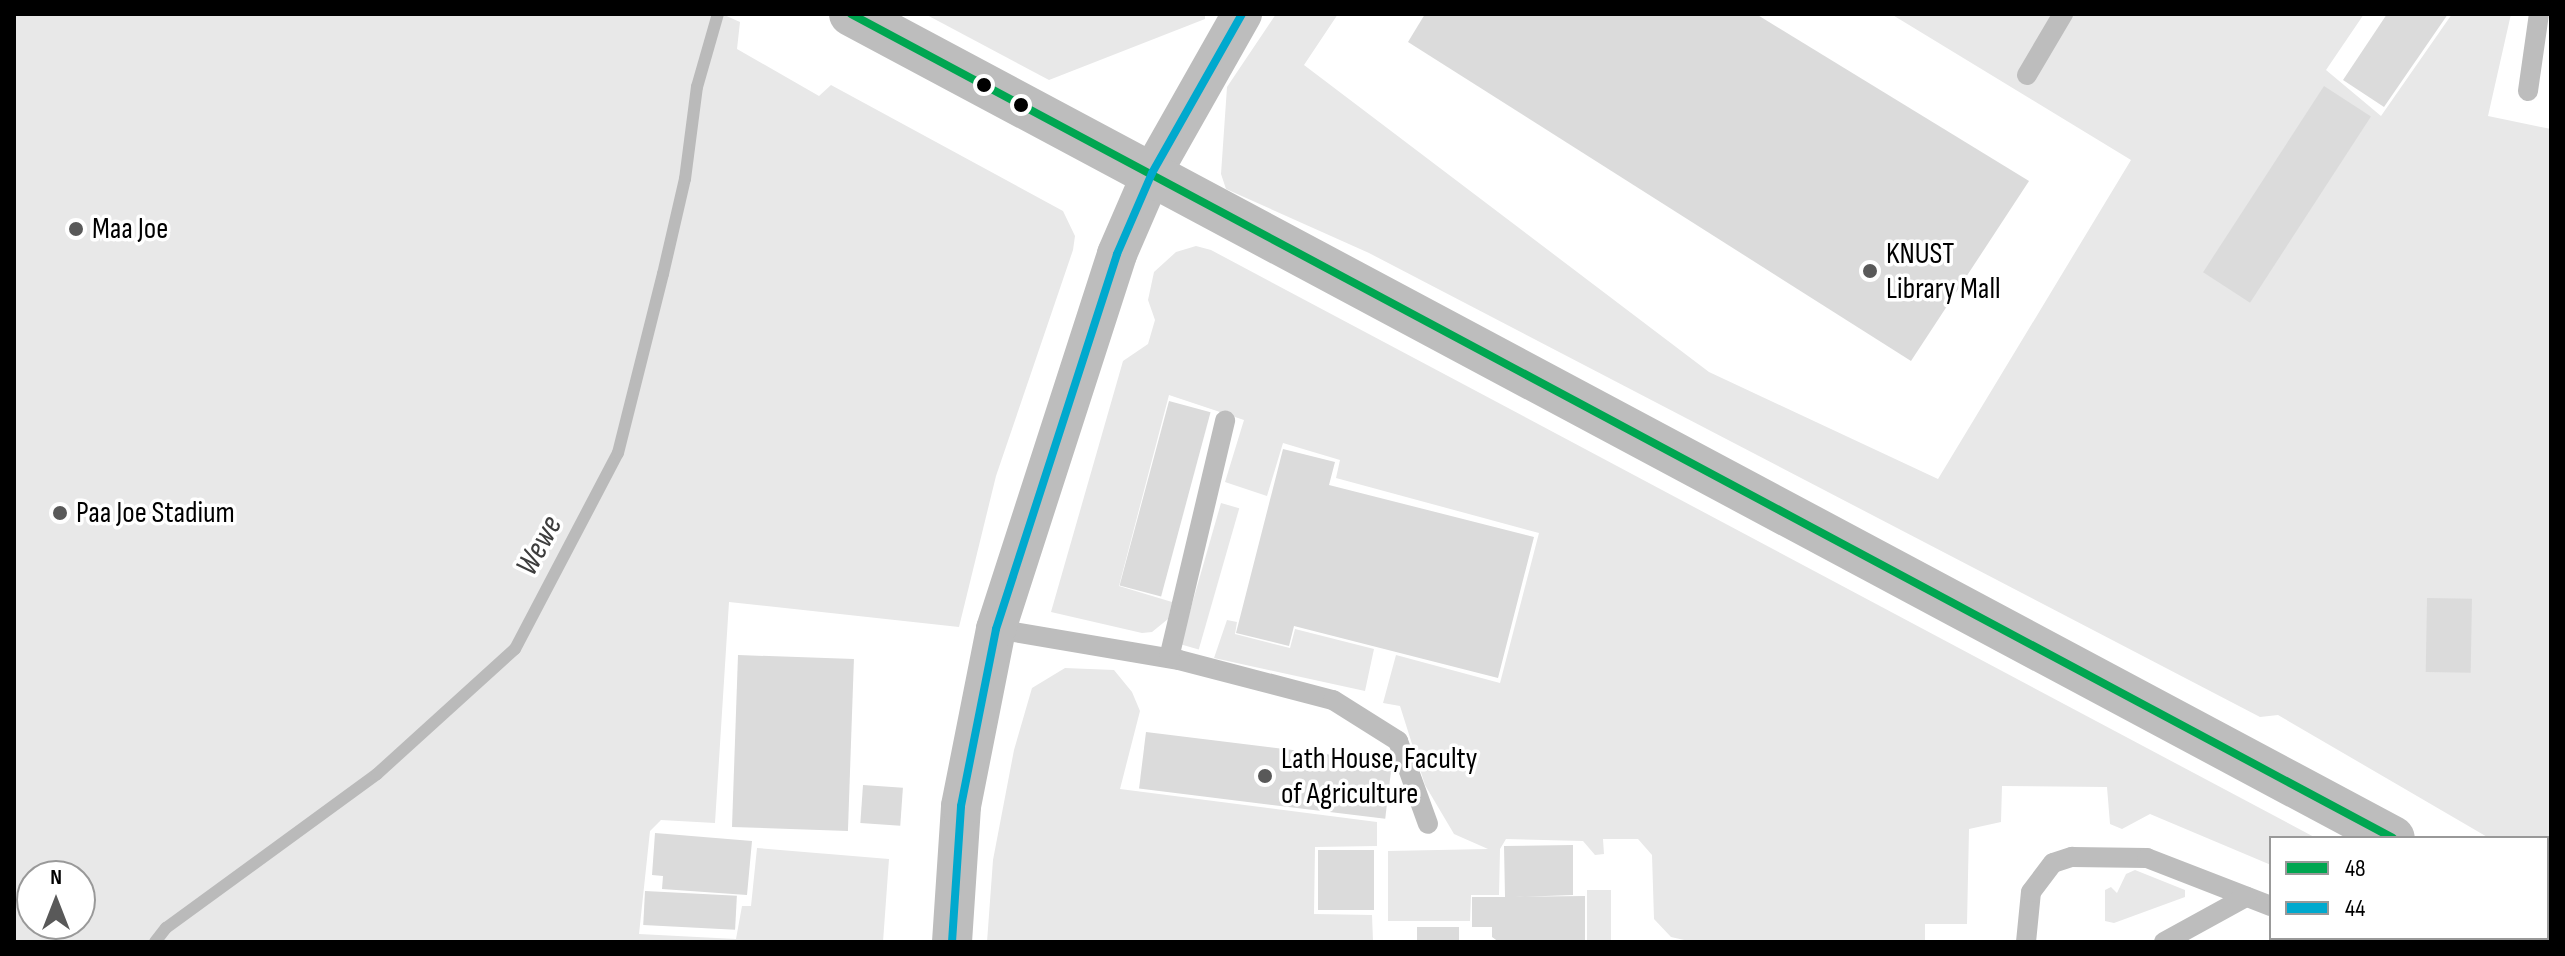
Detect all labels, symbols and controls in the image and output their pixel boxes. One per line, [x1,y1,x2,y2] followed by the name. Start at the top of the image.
[976,77,992,93] unlabelled marker
[1013,97,1029,113] unlabelled marker
[92,211,168,247] place label: Maa Joe
[67,220,85,238] marker: Maa Joe
[1886,236,2001,306] place label: KNUST Library Mall
[1861,262,1879,280] marker: KNUST Library Mall
[76,495,235,531] place label: Paa Joe Stadium
[51,504,69,522] marker: Paa Joe Stadium
[508,510,572,582] water label: Wewe
[1281,741,1477,812] place label: Lath House, Faculty of Agriculture
[1256,767,1274,785] marker: Lath House, Faculty of Agriculture
[2269,836,2549,940] legend
[2345,854,2366,883] text: 48
[16,860,96,940] north arrow
[50,864,62,891] text: N
[2345,894,2365,923] text: 44

